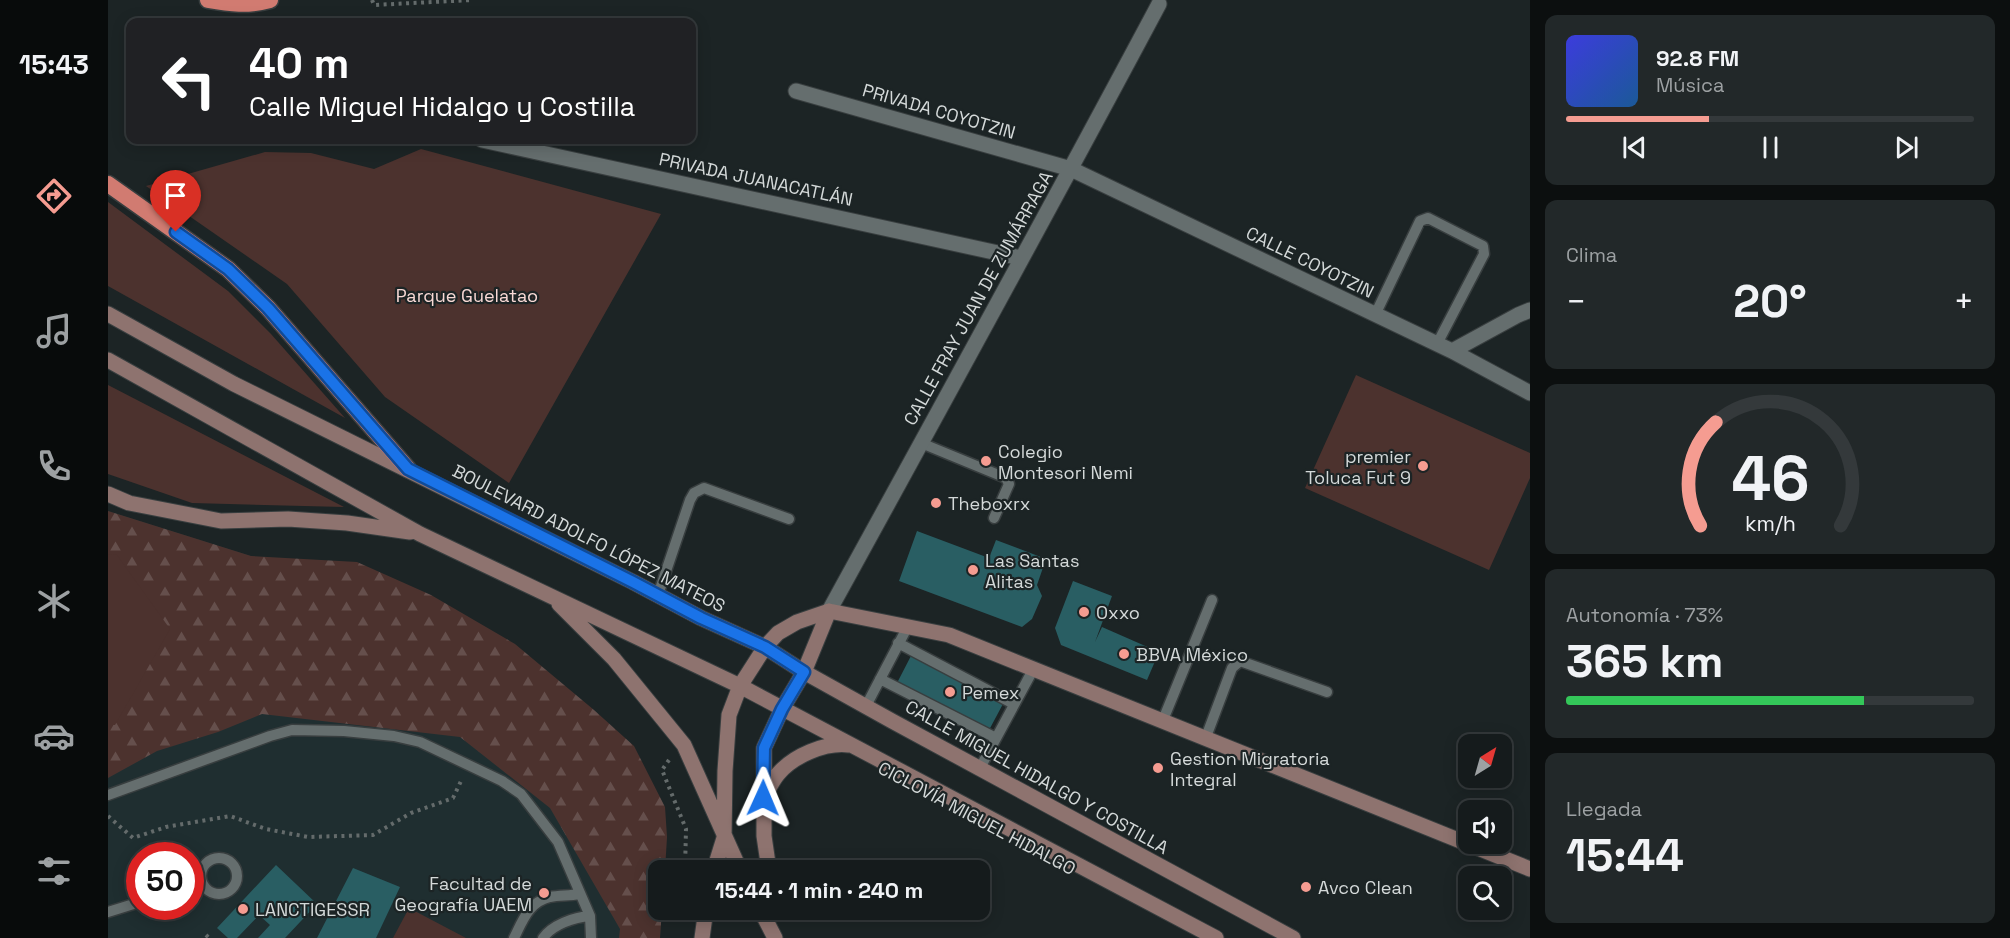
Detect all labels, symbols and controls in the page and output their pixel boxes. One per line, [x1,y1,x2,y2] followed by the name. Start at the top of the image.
[249,37,349,90] text: 40 m
[150,42,228,120] icon: left
[1656,44,1739,72] text: 92.8 FM
[19,47,89,82] text: 15:43
[1656,72,1724,98] text: Música
[860,78,1018,144] street label: PRIVADA COYOTZIN
[249,89,635,124] text: Calle Miguel Hidalgo y Costilla
[1618,131,1651,164] icon: previous
[1754,131,1787,164] icon: pause
[1890,131,1923,164] icon: next
[657,147,855,211] street label: PRIVADA JUANACATLÁN
[898,167,1058,429] street label: CALLE FRAY JUAN DE ZUMÁRRAGA
[150,170,201,232] pin
[33,175,75,217] icon: directions
[159,179,192,212] icon: arrive
[1242,221,1378,303] street label: CALLE COYOTZIN
[1566,242,1617,268] text: Clima
[1733,273,1807,330] text: 20°
[1566,281,1586,323] text: −
[1954,281,1974,323] text: +
[396,284,538,307] park label: Parque Guelatao
[33,310,75,352] icon: music
[1731,439,1809,518] text: 46
[998,440,1133,484] place label: Colegio Montesori Nemi
[33,445,75,487] icon: phone
[1305,445,1411,489] place label: premier Toluca Fut 9
[979,454,993,468] marker: Colegio Montesori Nemi
[449,459,729,617] street label: BOULEVARD ADOLFO LÓPEZ MATEOS
[1416,459,1430,473] marker: premier Toluca Fut 9
[948,492,1031,515] place label: Theboxrx
[929,496,943,510] marker: Theboxrx
[1744,510,1796,537] text: km/h
[985,549,1079,593] place label: Las Santas Alitas
[966,563,980,577] marker: Las Santas Alitas
[33,580,75,622] icon: climate
[1096,601,1140,624] place label: Oxxo
[1566,602,1723,628] text: Autonomía · 73%
[1077,605,1091,619] marker: Oxxo
[1566,633,1723,690] text: 365 km
[1136,643,1248,666] place label: BBVA México
[1117,647,1131,661] marker: BBVA México
[962,681,1019,704] place label: Pemex
[943,685,957,699] marker: Pemex
[901,695,1173,859] street label: CALLE MIGUEL HIDALGO Y COSTILLA
[33,715,75,757] icon: car
[1458,734,1512,788] north arrow
[1458,734,1512,920] map controls
[1170,747,1330,791] place label: Gestion Migratoria Integral
[874,756,1080,880] street label: CICLOVÍA MIGUEL HIDALGO
[1151,761,1165,775] marker: Gestion Migratoria Integral
[731,766,795,830] position arrow
[1566,796,1642,822] text: Llegada
[1458,800,1512,854] button: sound
[1566,827,1684,884] text: 15:44
[126,842,204,920] speed limit sign: 50
[33,850,75,892] icon: filters
[1458,866,1512,920] button: search
[394,872,532,916] place label: Facultad de Geografía UAEM
[715,876,923,904] text: 15:44 · 1 min · 240 m
[1318,876,1413,899] place label: Avco Clean
[1299,880,1313,894] marker: Avco Clean
[537,886,551,900] marker: Facultad de Geografía UAEM
[255,898,370,921] place label: LANCTIGESSR
[236,902,250,916] marker: LANCTIGESSR

